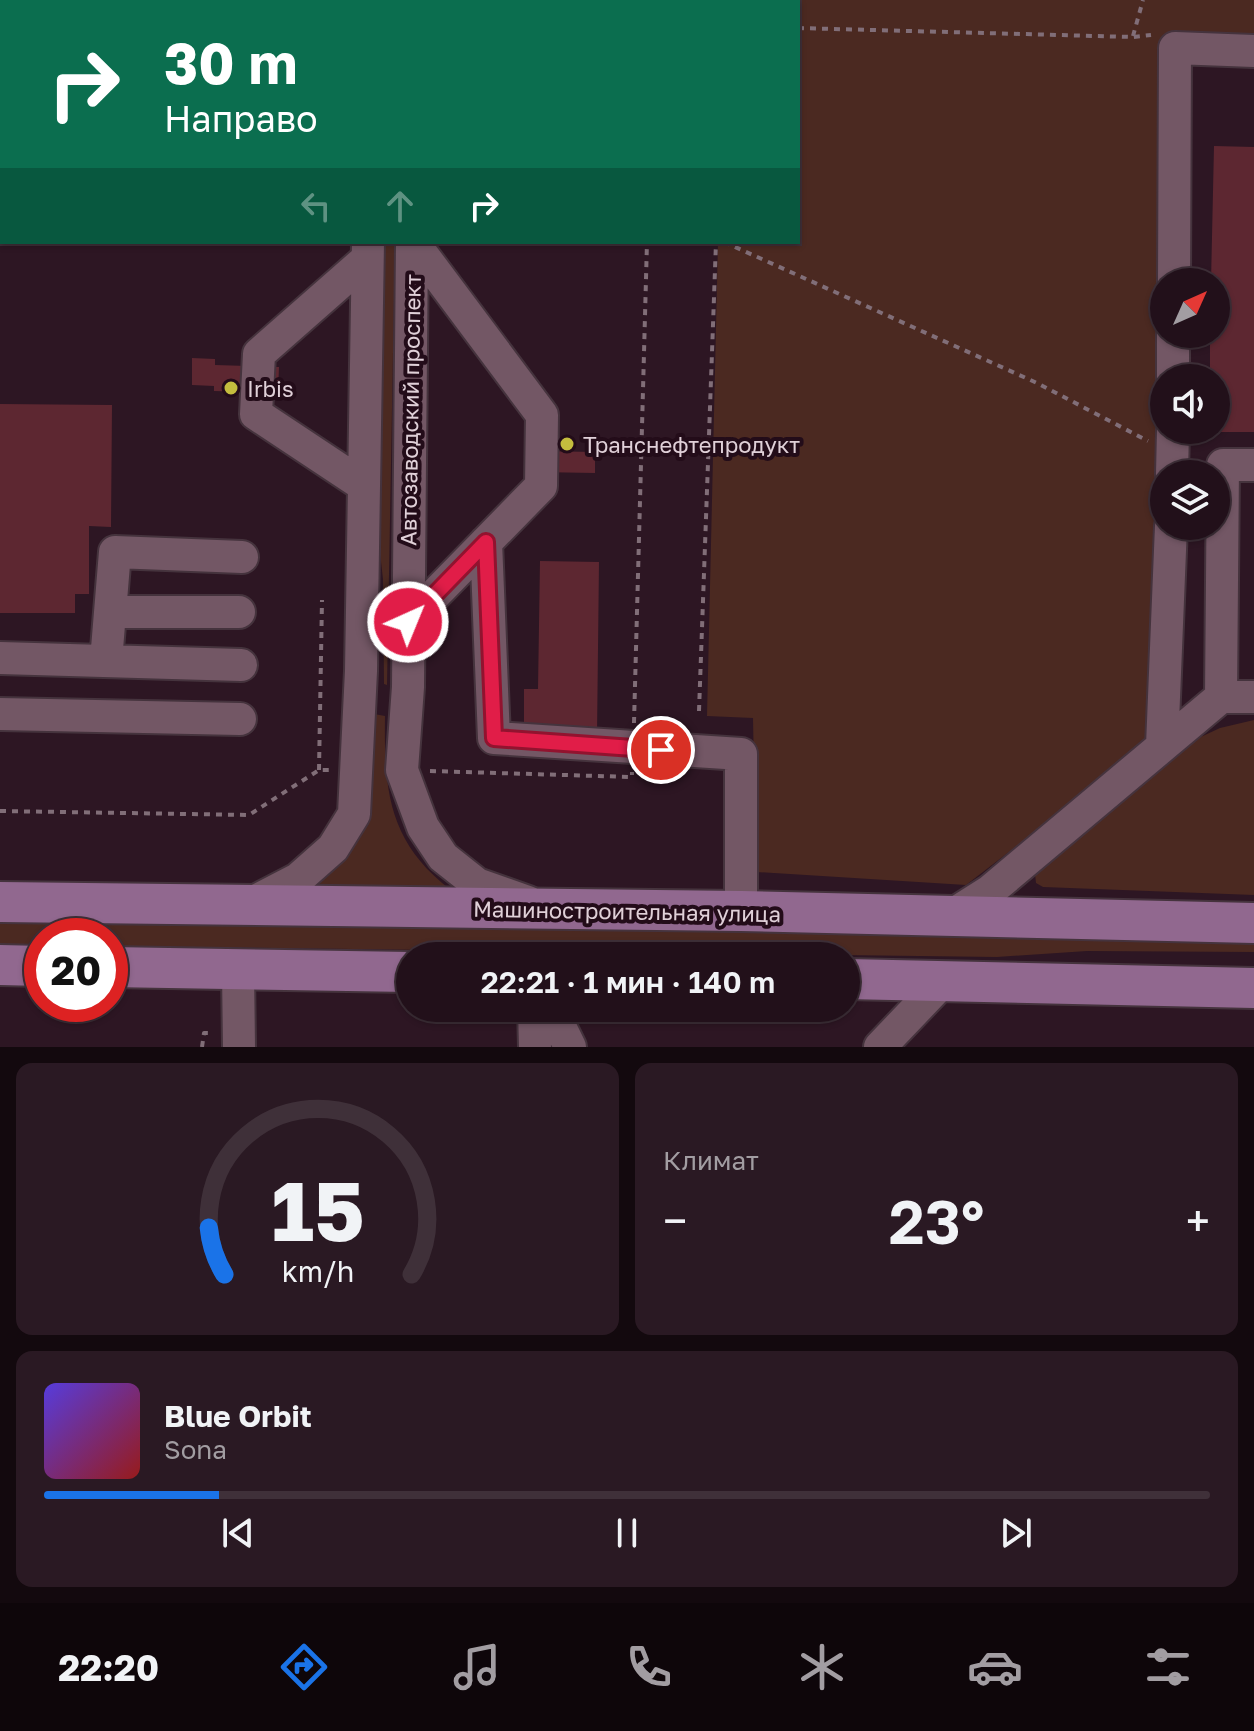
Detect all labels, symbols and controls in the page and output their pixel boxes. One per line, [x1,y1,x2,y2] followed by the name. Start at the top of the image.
[164,29,298,96] text: 30 m
[32,32,136,136] icon: right
[164,97,318,140] text: Направо
[294,184,338,228] icon: left
[378,184,422,228] icon: ahead
[462,184,506,228] icon: right
[1150,268,1230,348] north arrow
[1150,268,1230,540] map controls
[394,274,426,546] street label: Автозаводский проспект
[1150,364,1230,444] button: sound
[247,375,294,402] place label: Irbis
[222,379,240,397] marker: Irbis
[583,431,800,458] place label: Транснефтепродукт
[558,435,576,453] marker: Транснефтепродукт
[1150,460,1230,540] button: layers
[366,580,450,664] position arrow
[627,716,695,784] pin
[639,728,683,772] icon: arrive
[473,895,781,927] street label: Машиностроительная улица
[24,918,128,1022] speed limit sign: 20
[481,964,775,1000] text: 22:21 · 1 мин · 140 m
[663,1145,759,1176] text: Климат
[271,1159,364,1259] text: 15
[889,1185,984,1257] text: 23°
[663,1194,687,1247] text: −
[1186,1194,1210,1247] text: +
[281,1254,354,1288] text: km/h
[164,1398,312,1434] text: Blue Orbit
[164,1434,227,1465] text: Sona
[216,1511,260,1555] icon: previous
[605,1511,649,1555] icon: pause
[994,1511,1038,1555] icon: next
[276,1639,332,1695] icon: directions
[449,1639,505,1695] icon: music
[621,1639,677,1695] icon: phone
[794,1639,850,1695] icon: climate
[967,1639,1023,1695] icon: car
[1140,1639,1196,1695] icon: filters
[58,1646,159,1689] text: 22:20

